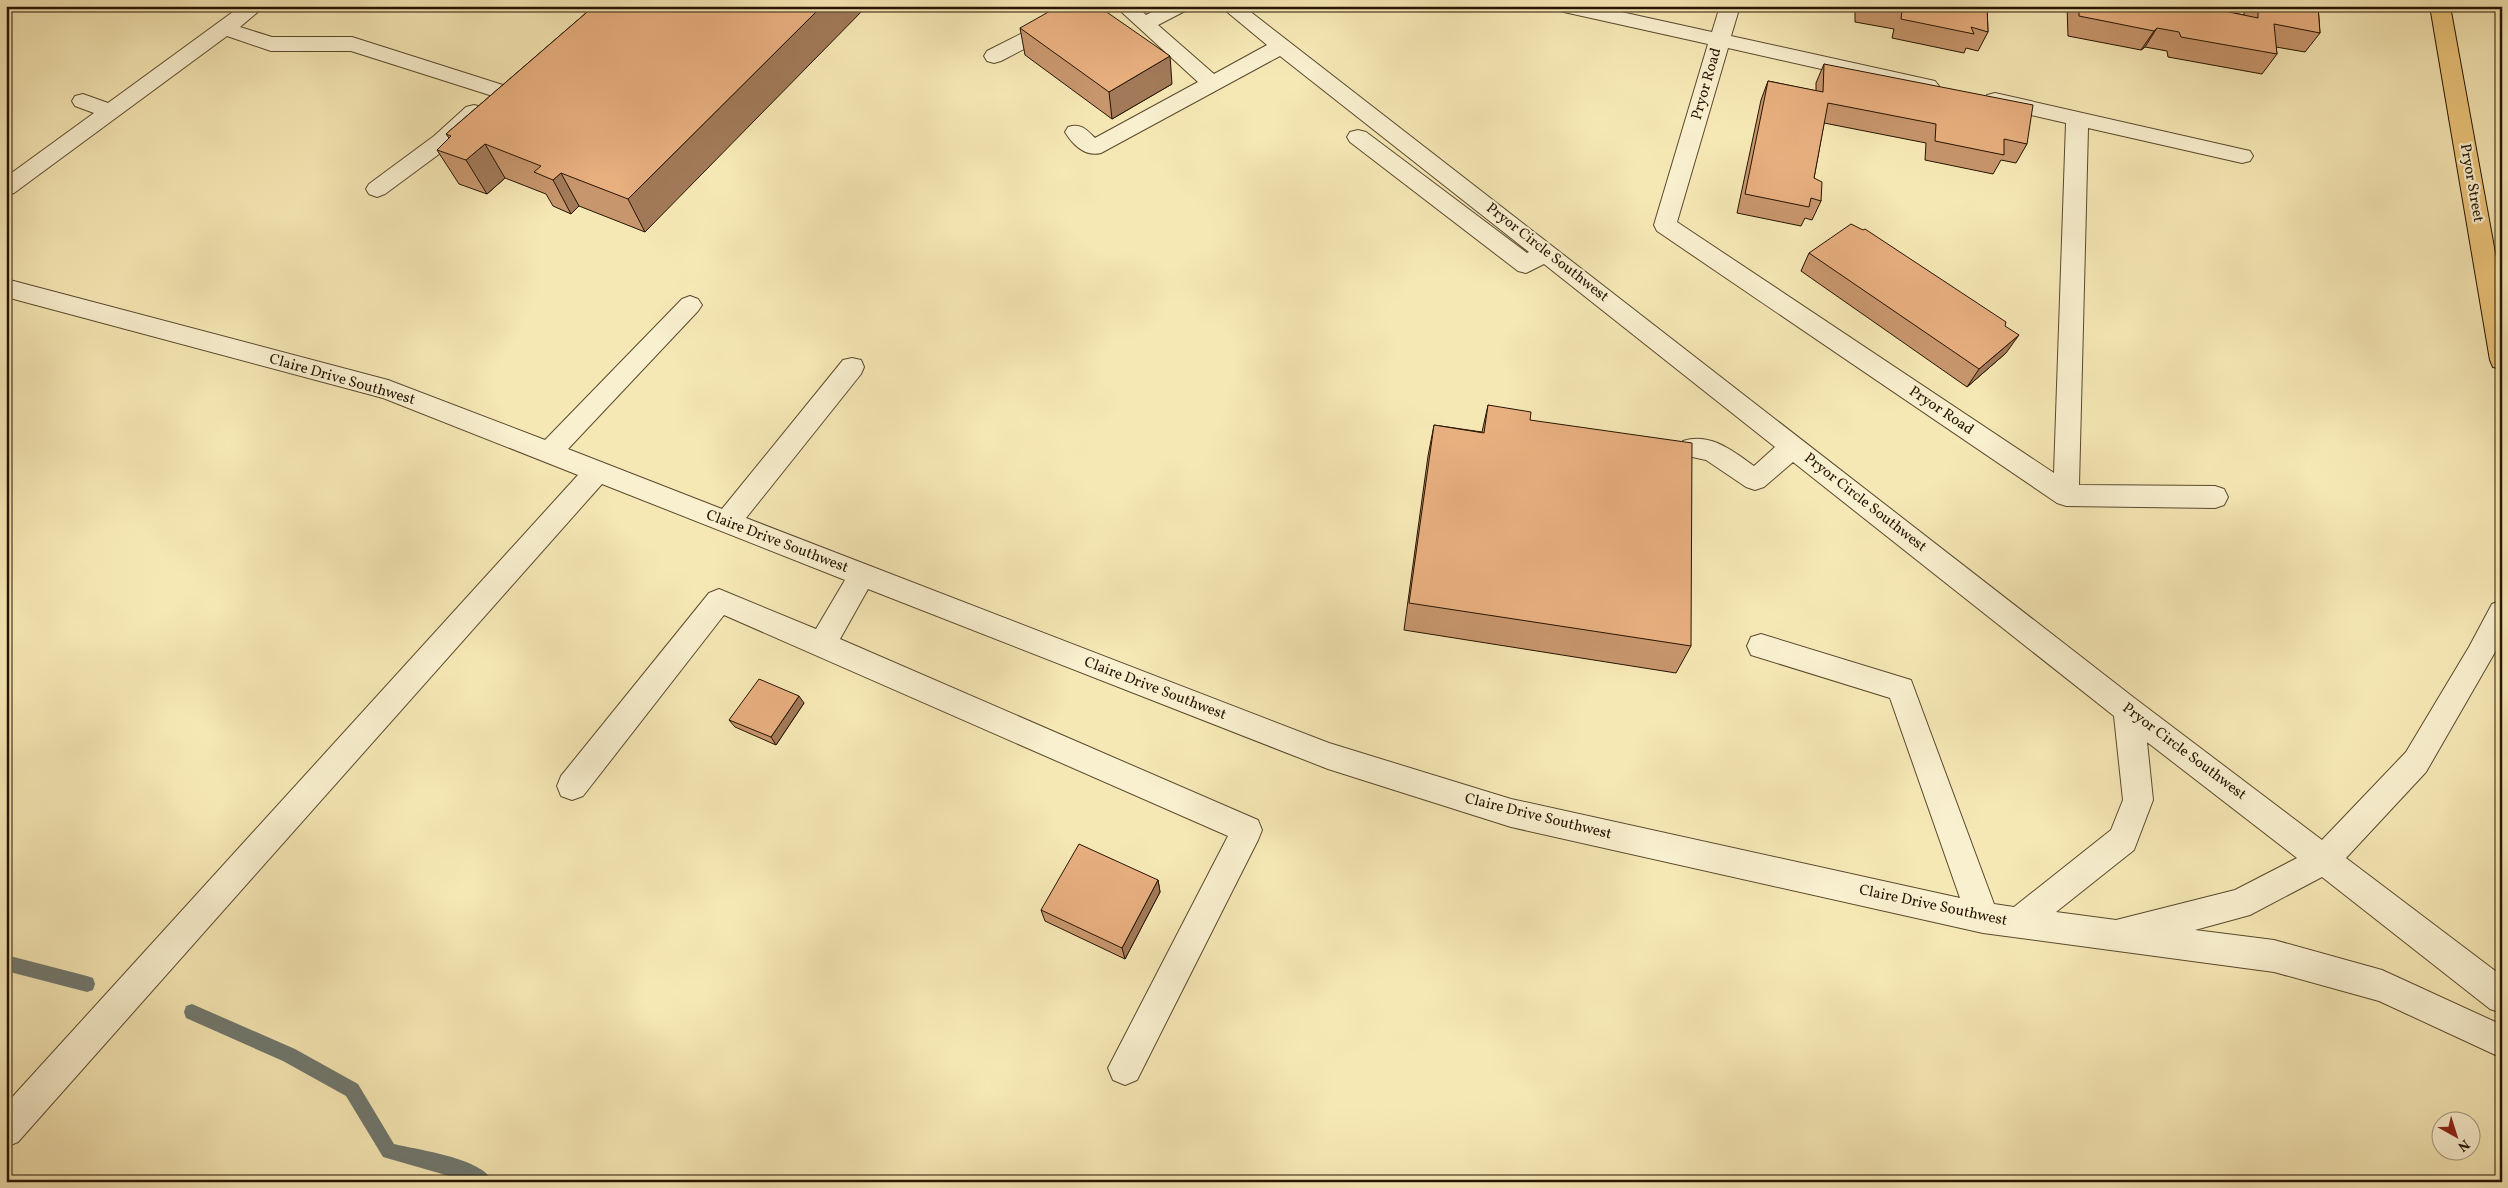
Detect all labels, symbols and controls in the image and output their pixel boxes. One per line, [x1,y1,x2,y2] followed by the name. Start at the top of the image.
[1687,45,1727,123] street label: Pryor Road
[2454,142,2488,224] street label: Pryor Street
[1481,198,1613,308] street label: Pryor Circle Southwest
[267,349,417,411] street label: Claire Drive Southwest
[1904,382,1978,440] street label: Pryor Road
[1799,448,1931,558] street label: Pryor Circle Southwest
[703,505,851,579] street label: Claire Drive Southwest
[1081,652,1229,726] street label: Claire Drive Southwest
[2118,698,2250,806] street label: Pryor Circle Southwest
[1462,789,1614,845] street label: Claire Drive Southwest
[1857,880,2009,932] street label: Claire Drive Southwest
[2430,1110,2480,1160] north arrow
[2453,1134,2473,1156] text: N

